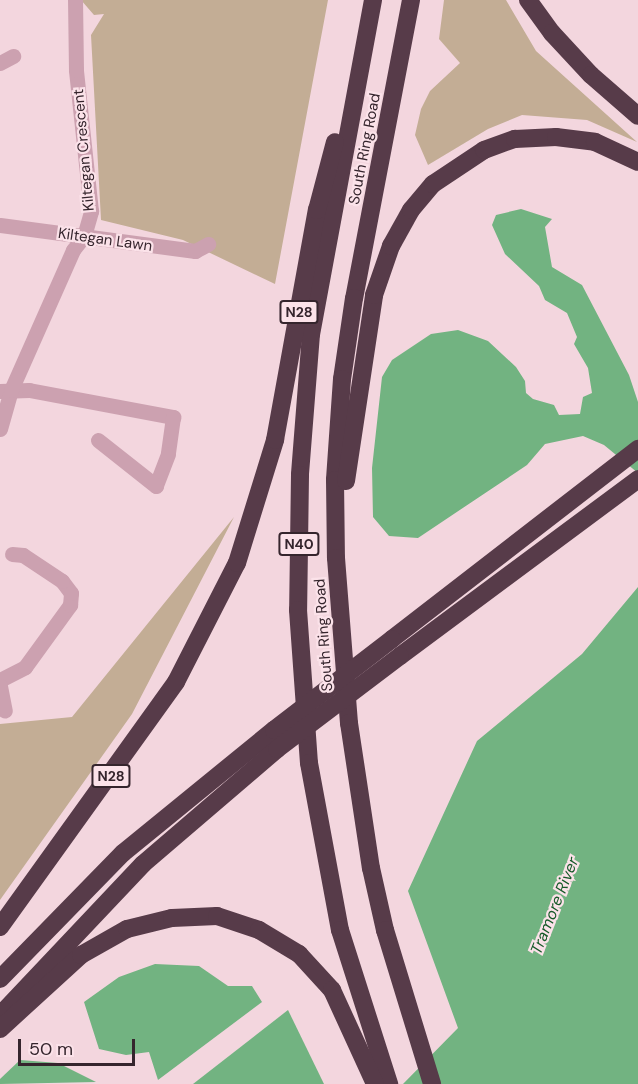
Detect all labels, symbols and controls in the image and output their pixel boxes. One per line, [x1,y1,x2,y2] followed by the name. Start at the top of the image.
[70,88,98,212] street label: Kiltegan Crescent
[345,92,385,206] street label: South Ring Road
[57,224,153,256] street label: Kiltegan Lawn
[278,301,320,323] road number: N28
[278,533,320,555] road number: N40
[311,578,337,692] street label: South Ring Road
[90,765,132,787] road number: N28
[527,855,583,957] water label: Tramore River
[21,1027,138,1065] scale bar
[29,1037,73,1061] text: 50 m

